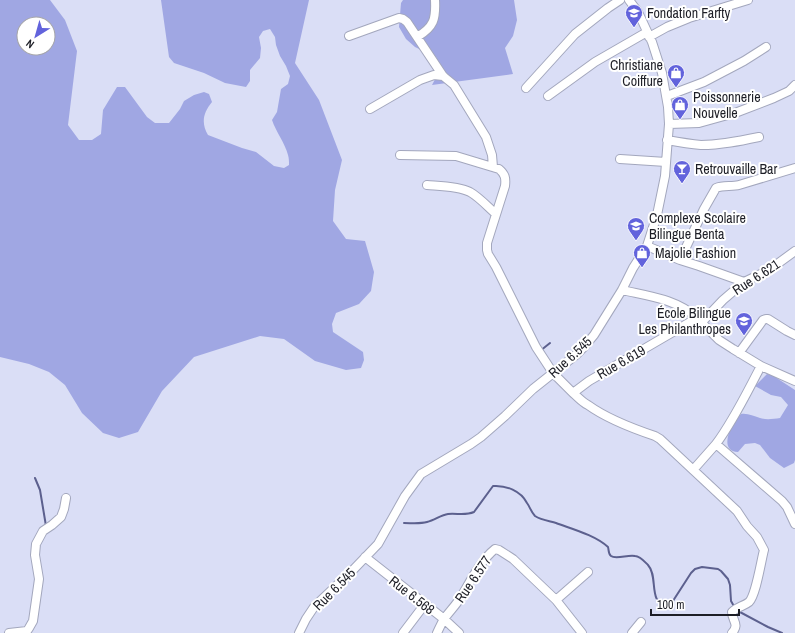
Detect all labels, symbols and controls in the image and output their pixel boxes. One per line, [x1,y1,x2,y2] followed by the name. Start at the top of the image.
[624,3,644,28] school or university icon: Fondation Farfty
[647,4,730,22] place label: Fondation Farfty
[16,16,56,56] north arrow
[23,36,37,52] text: N
[610,56,663,90] place label: Christiane Coiffure
[666,63,686,88] shop icon: Christiane Coiffure
[693,88,761,122] place label: Poissonnerie Nouvelle
[670,95,690,120] shop icon: Poissonnerie Nouvelle
[672,159,692,184] bar icon: Retrouvaille Bar
[695,160,777,178] place label: Retrouvaille Bar
[649,209,746,243] place label: Complexe Scolaire Bilingue Benta
[626,216,646,241] school or university icon: Complexe Scolaire Bilingue Benta
[632,243,652,268] shop icon: Majolie Fashion
[655,244,736,262] place label: Majolie Fashion
[729,255,784,299] street label: Rue 6.621
[638,304,731,338] place label: École Bilingue Les Philanthropes
[734,311,754,336] school or university icon: École Bilingue Les Philanthropes
[544,332,596,382] street label: Rue 6.545
[594,341,648,383] street label: Rue 6.619
[451,552,495,606] street label: Rue 6.577
[309,564,359,614] street label: Rue 6.545
[386,572,438,618] street label: Rue 6.568
[651,591,739,617] scale bar
[657,597,684,613] text: 100 m

